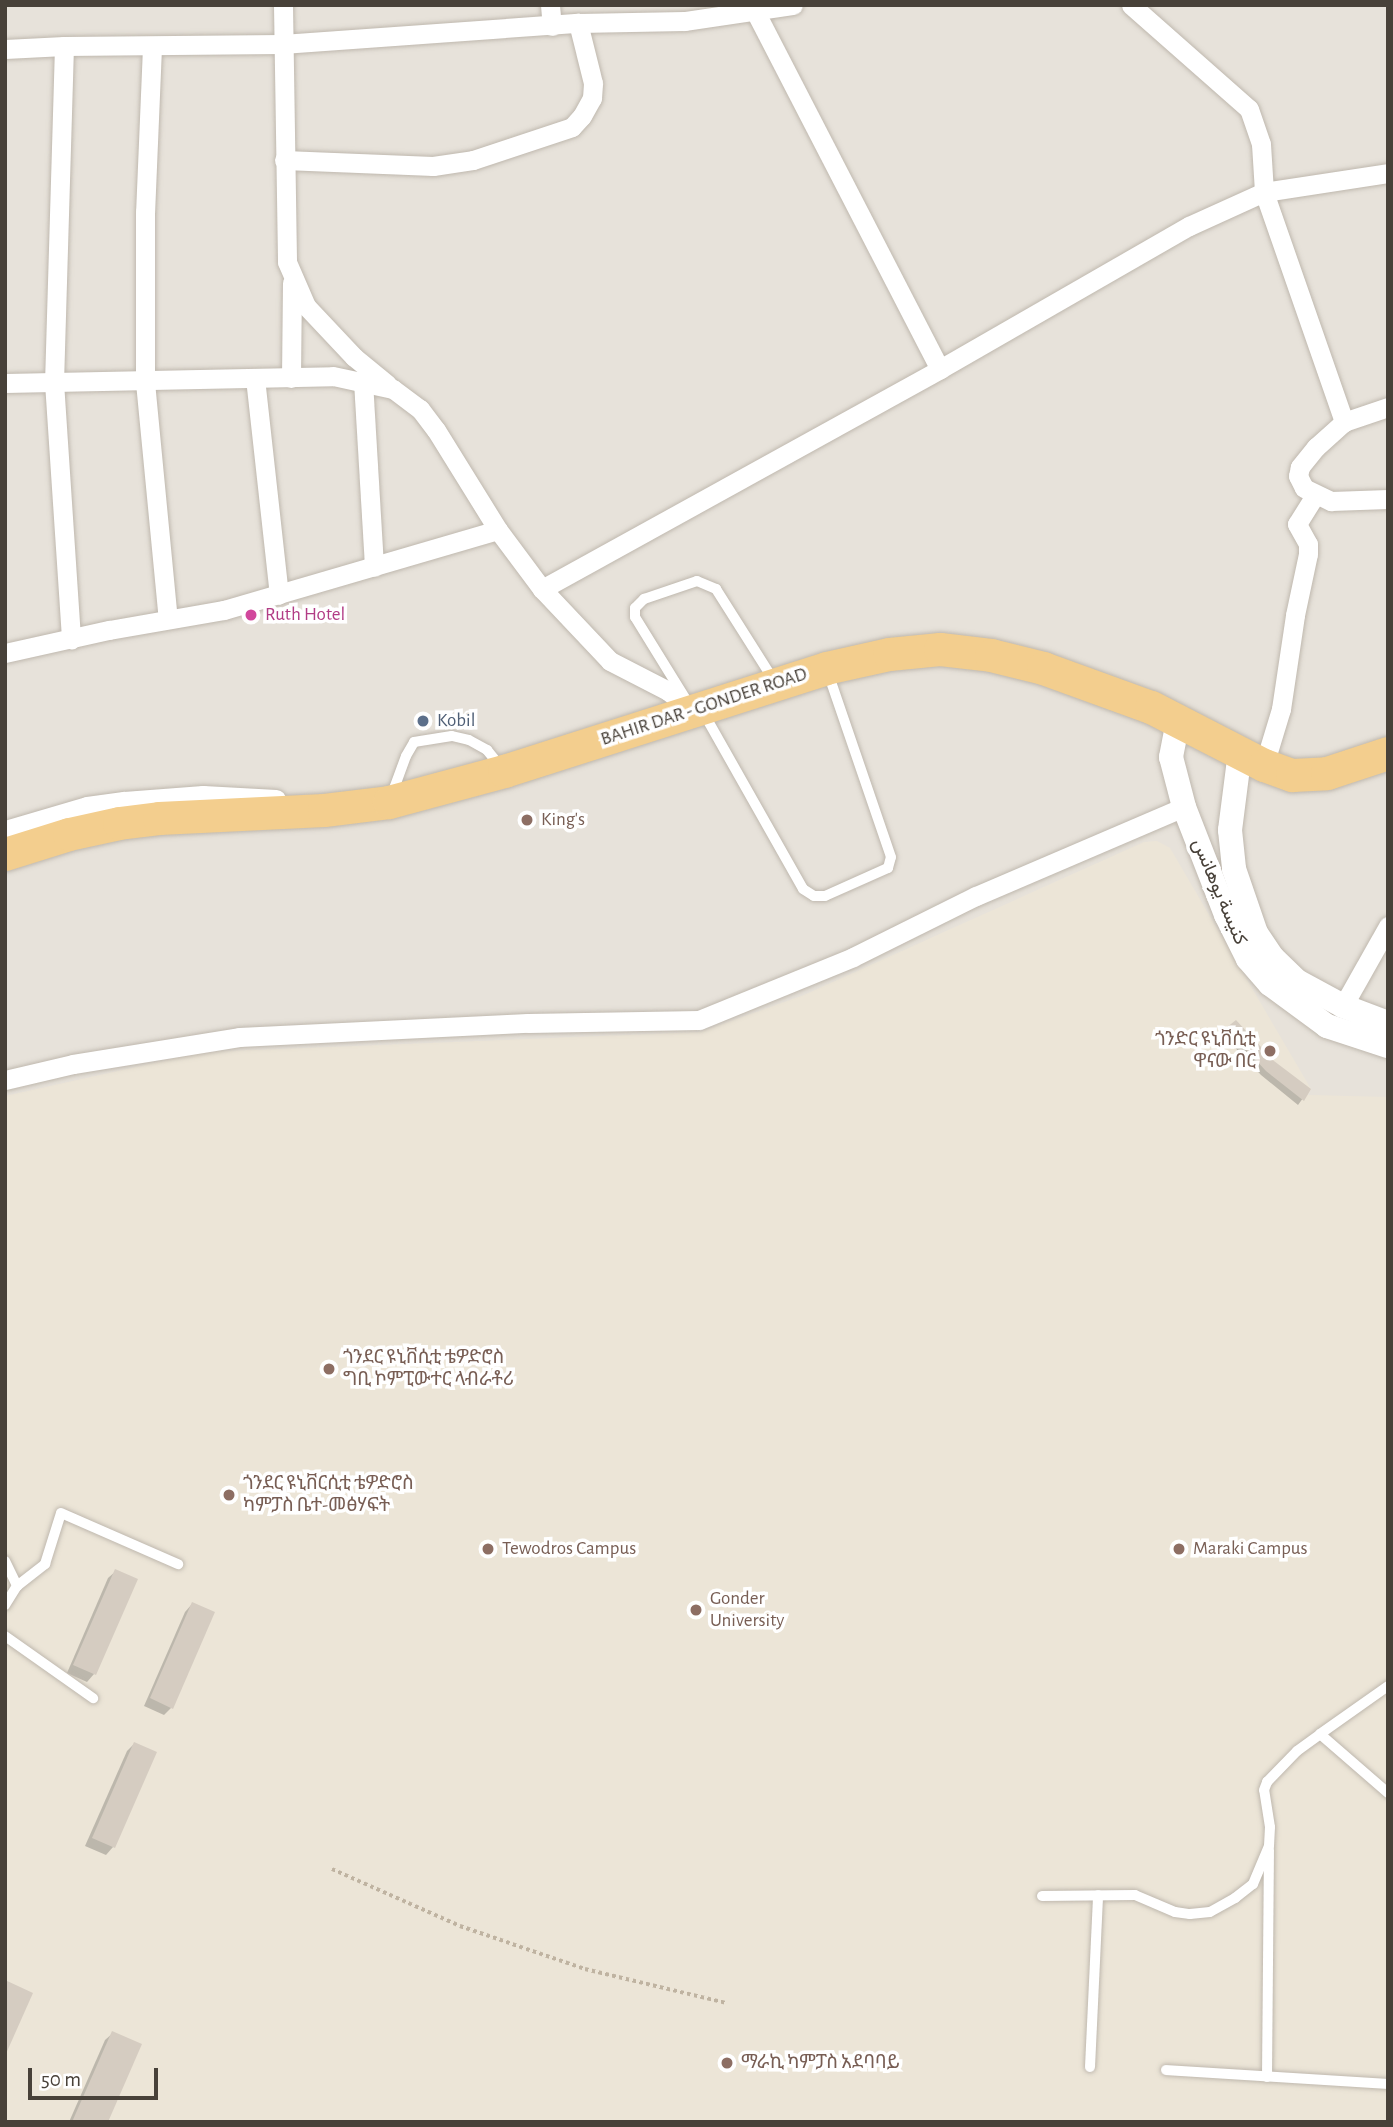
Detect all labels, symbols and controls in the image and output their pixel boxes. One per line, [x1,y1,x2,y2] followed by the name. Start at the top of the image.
[265,604,345,626] place label: Ruth Hotel
[243,607,259,623] marker: Ruth Hotel
[598,663,810,751] street label: BAHIR DAR - GONDER ROAD
[437,710,475,732] place label: Kobil
[415,713,431,729] marker: Kobil
[541,809,585,831] place label: King's
[519,812,535,828] marker: King's
[1186,835,1252,949] street label: كنيسة يوهانس
[1155,1029,1256,1073] place label: ጎንድር ዩኒቨሲቲ ዋናው በር
[1262,1043,1278,1059] marker: ጎንድር ዩኒቨሲቲ ዋናው በር
[343,1347,514,1391] place label: ጎንደር ዩኒቨሲቲ ቴዎድሮስ ግቢ ኮምፒውተር ላብራቶሪ
[321,1361,337,1377] marker: ጎንደር ዩኒቨሲቲ ቴዎድሮስ ግቢ ኮምፒውተር ላብራቶሪ
[243,1473,414,1517] place label: ጎንደር ዩኒቨርሲቲ ቴዎድሮስ ካምፓስ ቤተ-መፅሃፍት
[221,1487,237,1503] marker: ጎንደር ዩኒቨርሲቲ ቴዎድሮስ ካምፓስ ቤተ-መፅሃፍት
[502,1538,636,1560] place label: Tewodros Campus
[1193,1538,1308,1560] place label: Maraki Campus
[480,1541,496,1557] marker: Tewodros Campus
[1171,1541,1187,1557] marker: Maraki Campus
[710,1588,784,1632] place label: Gonder University
[688,1602,704,1618] marker: Gonder University
[741,2052,900,2074] place label: ማራኪ ካምፓስ አደባባይ
[32,2054,161,2098] scale bar
[719,2055,735,2071] marker: ማራኪ ካምፓስ አደባባይ
[41,2069,81,2090] text: 50 m

